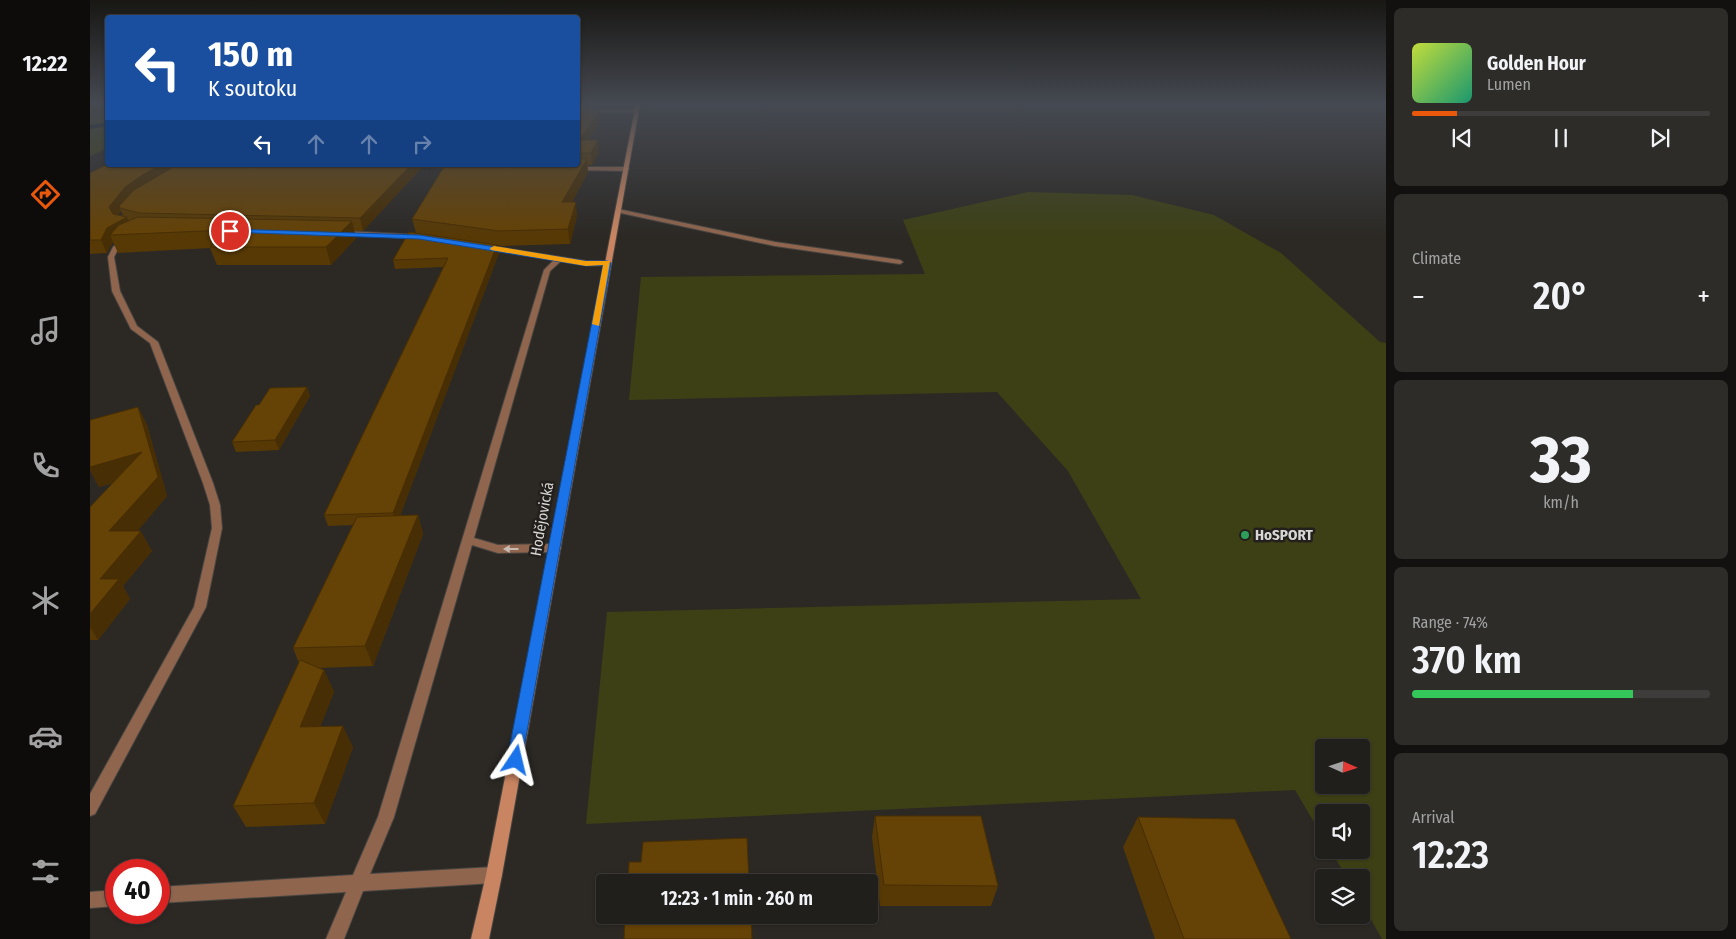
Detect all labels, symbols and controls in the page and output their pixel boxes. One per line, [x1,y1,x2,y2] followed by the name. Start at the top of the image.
[208,33,293,75] text: 150 m
[125,35,190,100] icon: left
[23,50,67,77] text: 12:22
[1487,52,1586,75] text: Golden Hour
[208,75,297,102] text: K soutoku
[1487,75,1531,94] text: Lumen
[1448,124,1476,152] icon: previous
[1547,124,1575,152] icon: pause
[1646,124,1674,152] icon: next
[249,130,277,158] icon: left
[302,130,330,158] icon: ahead
[355,130,383,158] icon: ahead
[408,130,436,158] icon: right
[28,177,63,212] icon: directions
[209,210,251,252] pin
[216,217,244,245] icon: arrive
[1412,249,1461,268] text: Climate
[1533,273,1589,319] text: 20°
[1412,280,1425,313] text: −
[1697,280,1710,313] text: +
[28,313,63,348] icon: music
[1530,421,1592,499] text: 33
[28,448,63,483] icon: phone
[527,480,557,558] street label: Hodějovická
[1543,493,1579,512] text: km/h
[1255,526,1314,544] place label: HoSPORT
[1239,529,1251,541] marker: HoSPORT
[502,545,518,553] one-way arrow
[28,583,63,618] icon: climate
[1412,613,1488,632] text: Range · 74%
[1412,637,1522,683] text: 370 km
[28,719,63,754] icon: car
[489,733,541,785] position arrow
[1315,739,1370,794] north arrow
[1315,739,1370,924] map controls
[1315,804,1370,859] button: sound
[1412,808,1454,827] text: Arrival
[1412,832,1489,878] text: 12:23
[28,854,63,889] icon: filters
[105,859,170,924] speed limit sign: 40
[1315,869,1370,924] button: layers
[661,887,813,910] text: 12:23 · 1 min · 260 m

